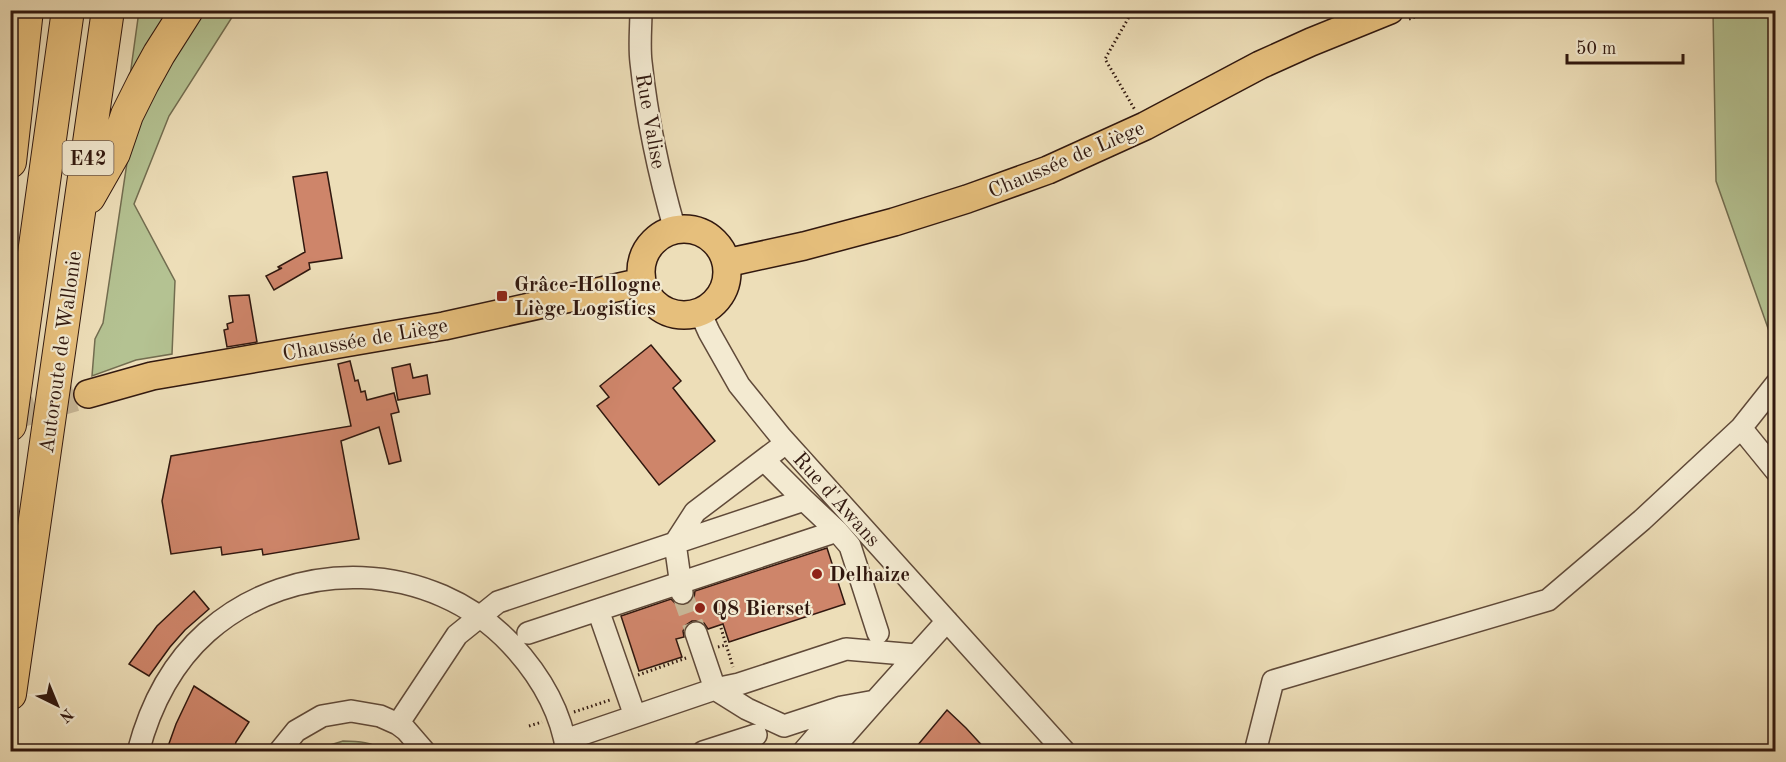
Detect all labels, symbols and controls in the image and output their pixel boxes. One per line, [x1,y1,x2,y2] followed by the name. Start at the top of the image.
[1567,27,1682,65] scale bar
[1576,40,1616,58] text: 50 m
[631,72,668,171] street label: Rue Valise
[985,118,1148,203] street label: Chaussée de Liège
[62,141,113,175] road number: E42
[37,250,86,455] street label: Autoroute de Wallonie
[514,275,661,320] place label: Grâce-Hollogne Liège Logistics
[495,289,509,303] marker: Grâce-Hollogne Liège Logistics
[281,316,450,365] street label: Chaussée de Liège
[788,449,883,551] street label: Rue d'Awans
[829,565,910,586] place label: Delhaize
[810,567,824,581] marker: Delhaize
[712,599,812,620] place label: Q8 Bierset
[693,601,707,615] marker: Q8 Bierset
[27,675,87,735] north arrow
[55,704,76,725] text: N

